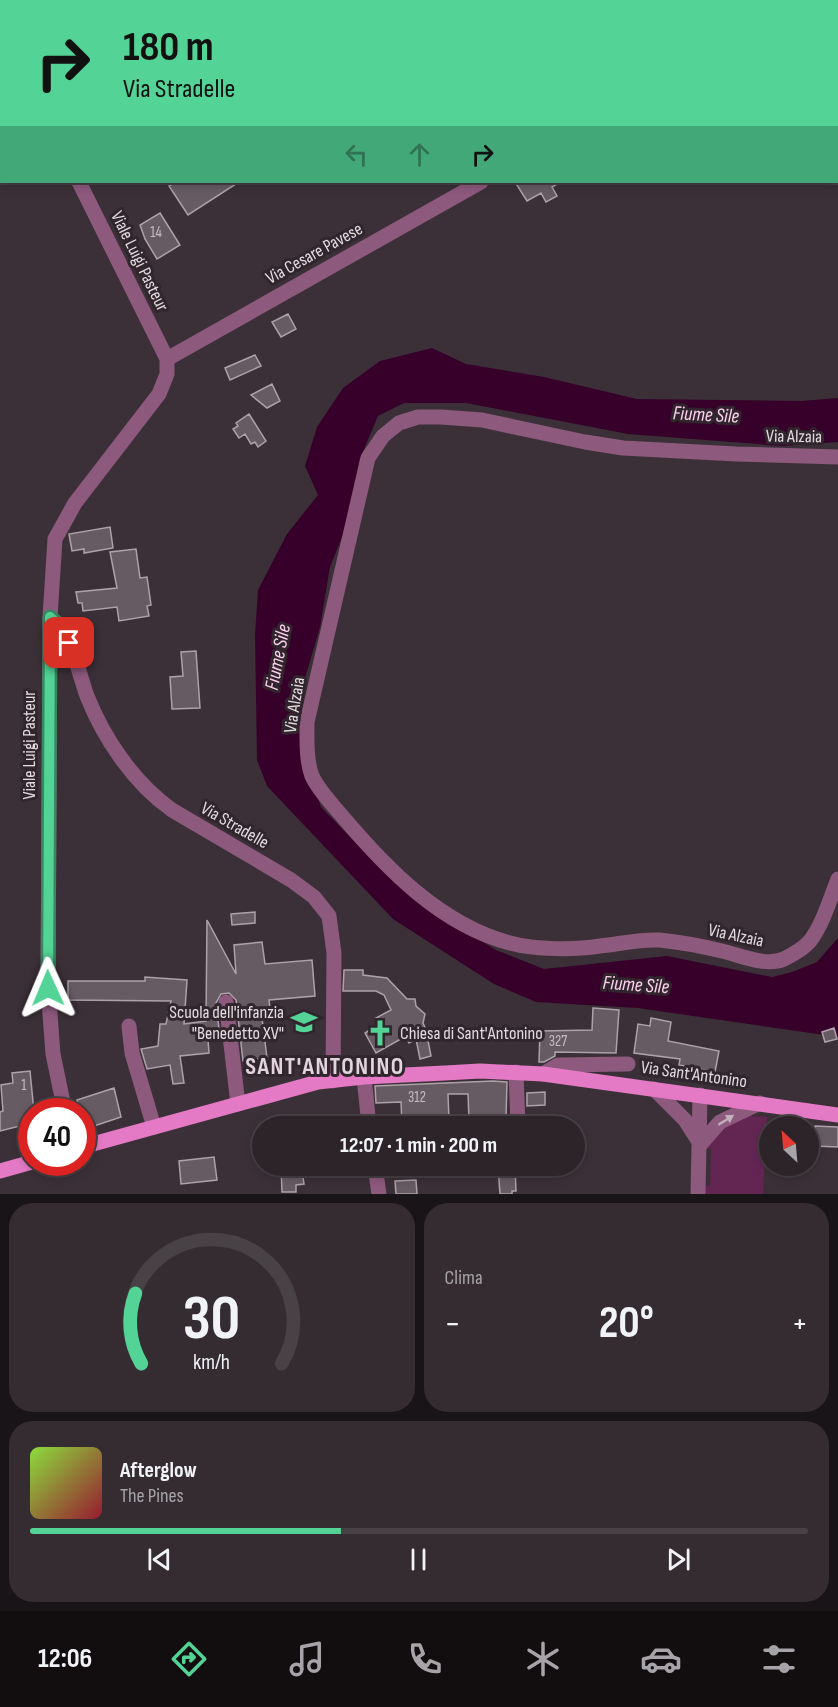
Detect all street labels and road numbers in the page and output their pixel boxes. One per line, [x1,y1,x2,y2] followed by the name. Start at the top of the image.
[106,208,173,315] street label: Viale Luigi Pasteur
[262,218,366,289] street label: Via Cesare Pavese
[766,426,822,447] street label: Via Alzaia
[280,676,309,734] street label: Via Alzaia
[19,691,40,799] street label: Viale Luigi Pasteur
[197,798,272,853] street label: Via Stradelle
[706,919,766,952] street label: Via Alzaia
[640,1057,748,1092] street label: Via Sant'Antonino

